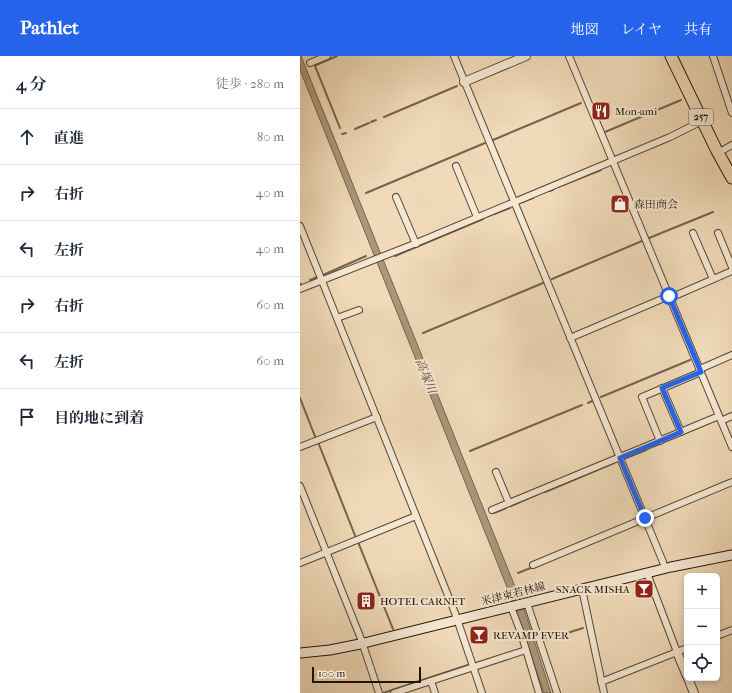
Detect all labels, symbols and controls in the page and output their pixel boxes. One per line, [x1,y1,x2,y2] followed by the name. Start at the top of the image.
[20,17,79,39] text: Pathlet
[571,21,599,38] text: 地図
[621,21,662,38] text: レイヤ
[684,21,712,38] text: 共有
[16,74,47,94] text: 4 分
[216,76,284,91] text: 徒歩 · 280 m
[590,100,612,122] restaurant icon: Mon-ami
[615,105,658,118] place label: Mon-ami
[689,109,713,125] road number: 257
[16,126,38,148] icon: ahead
[54,129,84,147] text: 直進
[257,129,284,144] text: 80 m
[16,182,38,204] icon: right
[54,185,84,203] text: 右折
[256,185,284,200] text: 40 m
[609,193,631,215] shop icon: 森田商会
[634,198,678,211] place label: 森田商会
[16,238,38,260] icon: left
[54,241,84,259] text: 左折
[256,241,284,256] text: 40 m
[660,287,678,305] route start
[16,294,38,316] icon: right
[54,297,84,315] text: 右折
[256,297,284,312] text: 60 m
[16,350,38,372] icon: left
[54,353,84,371] text: 左折
[256,353,284,368] text: 60 m
[413,357,440,397] water label: 高塚川
[16,406,38,428] icon: arrive
[54,409,144,427] text: 目的地に到着
[636,509,654,527] route end
[684,573,720,681] map controls
[684,573,720,609] button: +
[633,578,655,600] bar icon: SNACK MISHA
[479,580,547,608] street label: 米津東若林線
[556,583,631,596] place label: SNACK MISHA
[355,590,377,612] building icon: HOTEL CARNET
[380,595,466,608] place label: HOTEL CARNET
[684,609,720,645] button: −
[468,624,490,646] bar icon: REVAMP EVER
[493,629,570,642] place label: REVAMP EVER
[684,645,720,681] button: locate
[312,665,421,684] scale bar
[318,667,346,680] text: 100 m

